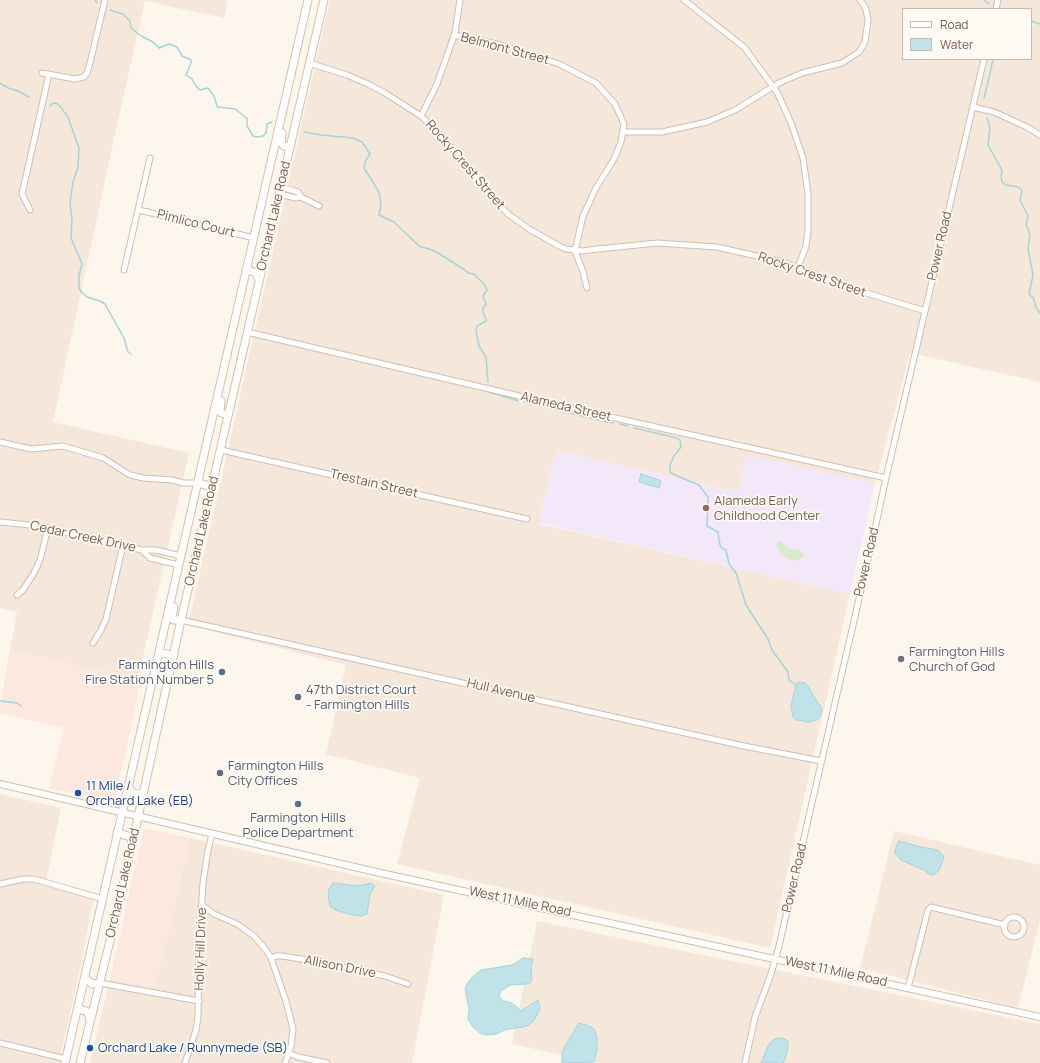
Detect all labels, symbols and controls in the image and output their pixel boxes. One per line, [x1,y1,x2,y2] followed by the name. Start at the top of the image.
[902,8,1032,60] legend
[940,16,968,33] text: Road
[459,30,551,68] street label: Belmont Street
[940,36,973,53] text: Water
[422,117,508,213] street label: Rocky Crest Street
[254,160,294,272] street label: Orchard Lake Road
[155,207,237,241] street label: Pimlico Court
[924,210,956,282] street label: Power Road
[756,249,868,301] street label: Rocky Crest Street
[519,389,613,425] street label: Alameda Street
[328,466,420,502] street label: Trestain Street
[182,475,222,587] street label: Orchard Lake Road
[714,493,820,524] place label: Alameda Early Childhood Center
[701,503,711,513] marker: Alameda Early Childhood Center
[29,518,137,556] street label: Cedar Creek Drive
[851,526,883,598] street label: Power Road
[909,644,1004,675] place label: Farmington Hills Church of God
[896,654,906,664] marker: Farmington Hills Church of God
[85,657,214,688] place label: Farmington Hills Fire Station Number 5
[217,667,227,677] marker: Farmington Hills Fire Station Number 5
[465,676,537,706] street label: Hull Avenue
[306,682,417,713] place label: 47th District Court - Farmington Hills
[293,692,303,702] marker: 47th District Court - Farmington Hills
[228,758,323,789] place label: Farmington Hills City Offices
[215,768,225,778] marker: Farmington Hills City Offices
[86,778,194,809] place label: 11 Mile / Orchard Lake (EB)
[73,788,83,798] marker: 11 Mile / Orchard Lake (EB)
[293,799,303,809] marker: Farmington Hills Police Department
[242,810,354,841] place label: Farmington Hills Police Department
[103,827,143,939] street label: Orchard Lake Road
[779,842,811,914] street label: Power Road
[467,884,573,920] street label: West 11 Mile Road
[192,907,210,991] street label: Holly Hill Drive
[303,952,377,982] street label: Allison Drive
[783,954,889,990] street label: West 11 Mile Road
[98,1040,288,1056] place label: Orchard Lake / Runnymede (SB)
[85,1043,95,1053] marker: Orchard Lake / Runnymede (SB)

